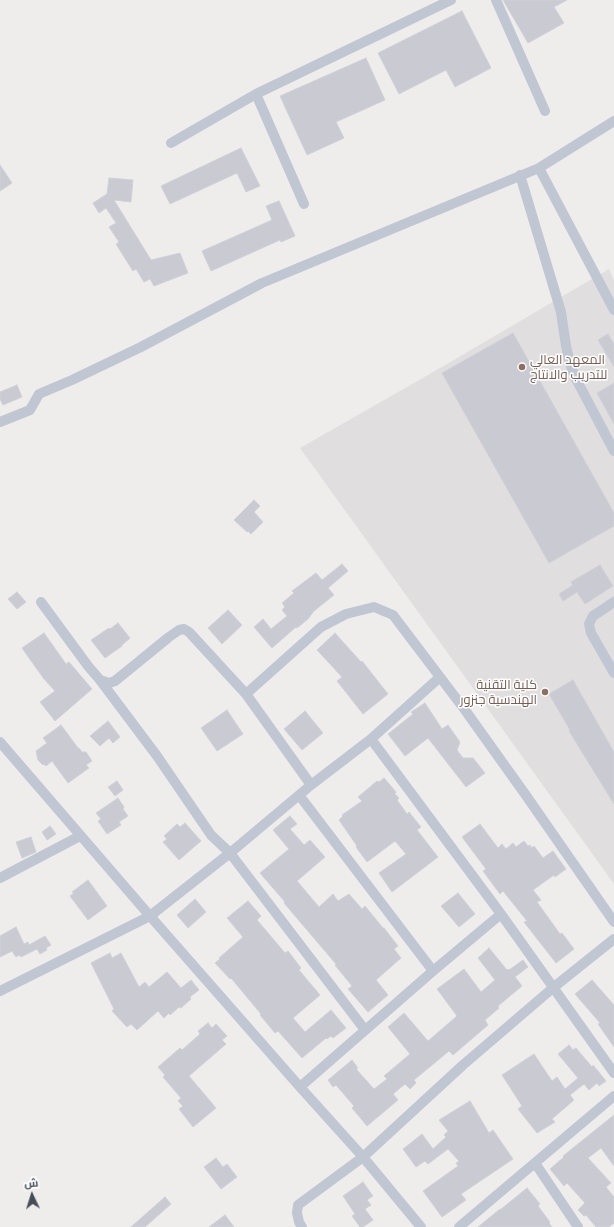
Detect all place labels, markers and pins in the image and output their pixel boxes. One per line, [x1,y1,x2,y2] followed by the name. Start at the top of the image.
[530,352,607,383] place label: المعهد العالي للتدريب والانتاج
[517,362,527,372] marker: المعهد العالي للتدريب والانتاج
[460,677,537,708] place label: كلية التقنية الهندسية جنزور
[540,687,550,697] marker: كلية التقنية الهندسية جنزور

